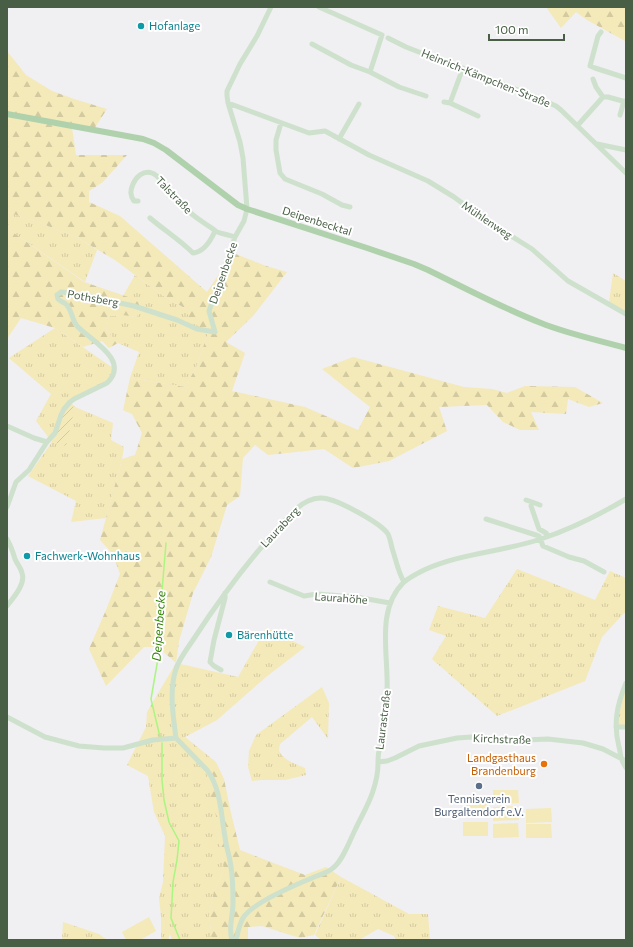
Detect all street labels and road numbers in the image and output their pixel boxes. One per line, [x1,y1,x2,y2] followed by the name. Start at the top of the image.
[420,46,553,109] street label: Heinrich-Kämpchen-Straße
[153,173,195,216] street label: Talstraße
[460,198,515,241] street label: Mühlenweg
[281,203,353,238] street label: Deipenbecktal
[206,240,239,305] street label: Deipenbecke
[66,287,120,308] street label: Pothsberg
[258,504,302,550] street label: Lauraberg
[314,589,368,606] street label: Laurahöhe
[372,689,393,751] street label: Laurastraße
[473,731,531,746] street label: Kirchstraße

